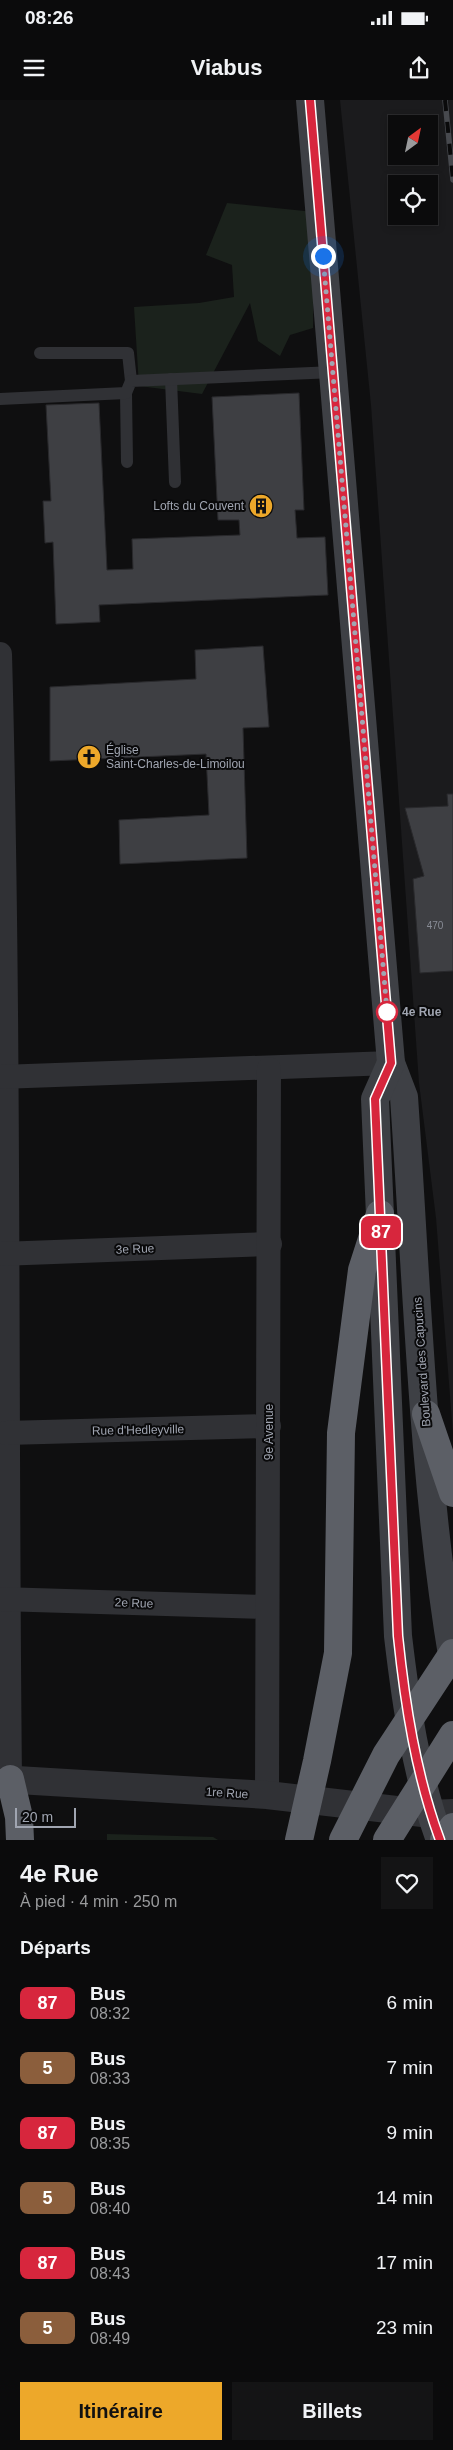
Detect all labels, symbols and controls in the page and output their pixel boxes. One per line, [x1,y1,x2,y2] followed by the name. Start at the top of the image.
[25,7,74,28] text: 08:26
[20,54,48,82] icon: menu
[405,54,433,82] icon: share
[191,55,262,80] text: Viabus
[388,115,438,165] north arrow
[388,115,438,225] map controls
[388,175,438,225] button: locate
[311,244,336,269] your location
[248,493,274,519] building icon: Lofts du Couvent
[153,499,245,513] place label: Lofts du Couvent
[106,742,245,771] place label: Église Saint-Charles-de-Limoilou
[76,744,102,770] church icon: Église Saint-Charles-de-Limoilou
[427,920,444,931] house number: 470
[376,1001,398,1023] marker: 4e Rue
[402,1005,442,1019] place label: 4e Rue
[358,1216,404,1248] line badge: 87
[371,1222,391,1242] text: 87
[115,1241,155,1257] street label: 3e Rue
[410,1297,434,1427] street label: Boulevard des Capucins
[262,1403,276,1460] street label: 9e Avenue
[92,1422,185,1438] street label: Rue d'Hedleyville
[114,1595,154,1611] street label: 2e Rue
[205,1785,249,1801] street label: 1re Rue
[15,1805,76,1828] scale bar
[22,1809,53,1825] text: 20 m
[381,1857,433,1909] button: heart
[20,1860,99,1887] text: 4e Rue
[20,1893,177,1910] text: À pied · 4 min · 250 m
[20,1937,91,1958] text: Départs
[90,1983,126,2004] text: Bus
[387,1992,433,2013] text: 6 min
[37,1993,58,2013] text: 87
[90,2005,130,2022] text: 08:32
[90,2048,126,2069] text: Bus
[387,2057,433,2078] text: 7 min
[42,2058,53,2078] text: 5
[90,2070,130,2087] text: 08:33
[90,2113,126,2134] text: Bus
[387,2122,433,2143] text: 9 min
[37,2123,58,2143] text: 87
[90,2135,130,2152] text: 08:35
[90,2178,126,2199] text: Bus
[376,2187,433,2208] text: 14 min
[42,2188,53,2208] text: 5
[90,2200,130,2217] text: 08:40
[90,2243,126,2264] text: Bus
[376,2252,433,2273] text: 17 min
[37,2253,58,2273] text: 87
[90,2265,130,2282] text: 08:43
[90,2308,126,2329] text: Bus
[376,2317,433,2338] text: 23 min
[42,2318,53,2338] text: 5
[90,2330,130,2347] text: 08:49
[20,2382,222,2440] button: Itinéraire
[232,2382,433,2440] button: Billets

